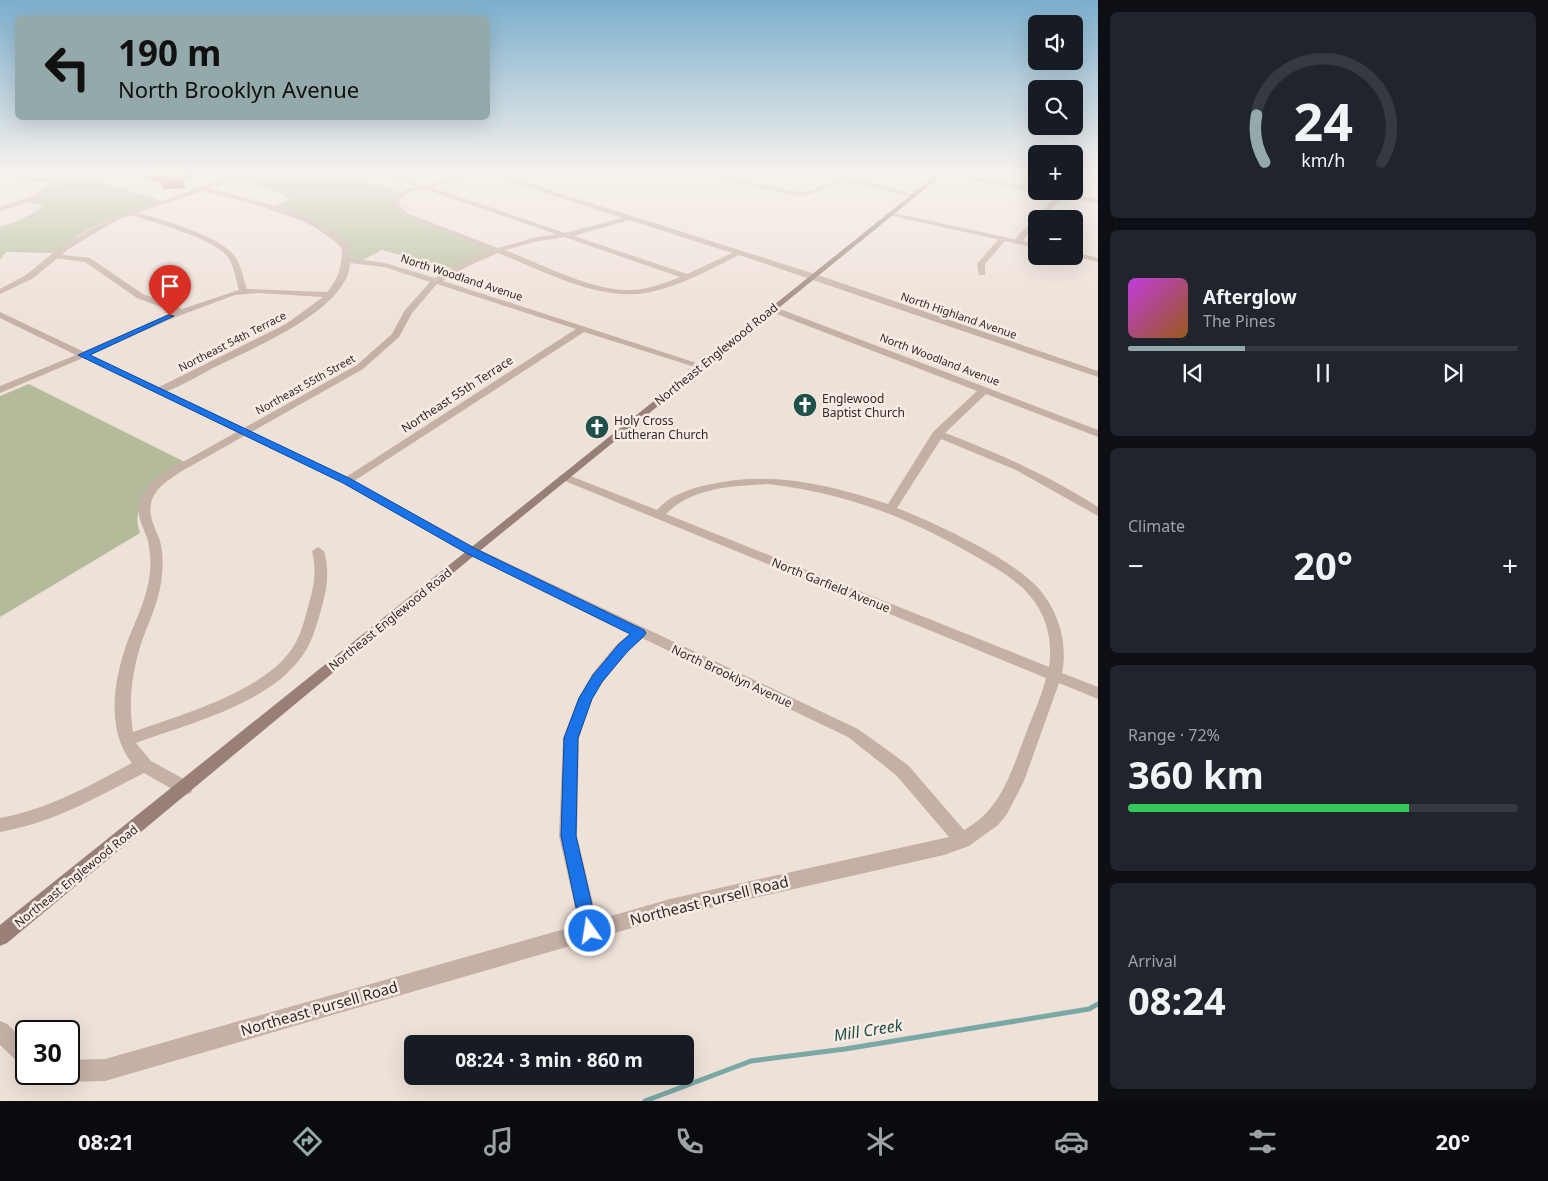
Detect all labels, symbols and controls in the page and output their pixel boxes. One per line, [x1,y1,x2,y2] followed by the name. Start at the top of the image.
[1028,15,1083,265] map controls
[1028,15,1083,70] button: sound
[118,29,221,76] text: 190 m
[35,35,100,100] icon: left
[118,74,359,104] text: North Brooklyn Avenue
[1028,80,1083,135] button: search
[1293,85,1353,156] text: 24
[1028,145,1083,200] button: +
[1301,148,1345,172] text: km/h
[1028,210,1083,265] button: −
[399,250,525,304] street label: North Woodland Avenue
[149,265,191,316] pin
[156,272,184,300] icon: arrive
[1203,284,1297,310] text: Afterglow
[899,288,1019,342] street label: North Highland Avenue
[651,299,781,409] street label: Northeast Englewood Road
[176,307,288,375] street label: Northeast 54th Terrace
[1203,310,1275,332] text: The Pines
[878,329,1002,389] street label: North Woodland Avenue
[253,350,358,418] street label: Northeast 55th Street
[398,351,516,437] street label: Northeast 55th Terrace
[1179,359,1207,387] icon: previous
[1309,359,1337,387] icon: pause
[1439,359,1467,387] icon: next
[822,390,905,421] place label: Englewood Baptist Church
[792,392,818,418] church icon: Englewood Baptist Church
[614,412,709,443] place label: Holy Cross Lutheran Church
[584,414,610,440] church icon: Holy Cross Lutheran Church
[1128,515,1185,537] text: Climate
[1293,539,1353,591] text: 20°
[1128,546,1144,584] text: −
[1502,546,1518,584] text: +
[769,553,893,617] street label: North Garfield Avenue
[325,564,455,674] street label: Northeast Englewood Road
[669,640,795,712] street label: North Brooklyn Avenue
[1128,724,1220,746] text: Range · 72%
[1128,748,1264,800] text: 360 km
[11,821,141,931] street label: Northeast Englewood Road
[628,871,790,929] street label: Northeast Pursell Road
[563,904,615,956] position arrow
[1128,950,1177,972] text: Arrival
[1128,974,1226,1026] text: 08:24
[238,976,400,1040] street label: Northeast Pursell Road
[832,1014,905,1046] water label: Mill Creek
[15,1020,80,1085] speed limit sign: 30
[455,1047,643,1073] text: 08:24 · 3 min · 860 m
[290,1124,325,1159] icon: directions
[481,1124,516,1159] icon: music
[672,1124,707,1159] icon: phone
[863,1124,898,1159] icon: climate
[1054,1124,1089,1159] icon: car
[1245,1124,1280,1159] icon: filters
[78,1126,134,1156] text: 08:21
[1435,1126,1470,1156] text: 20°

